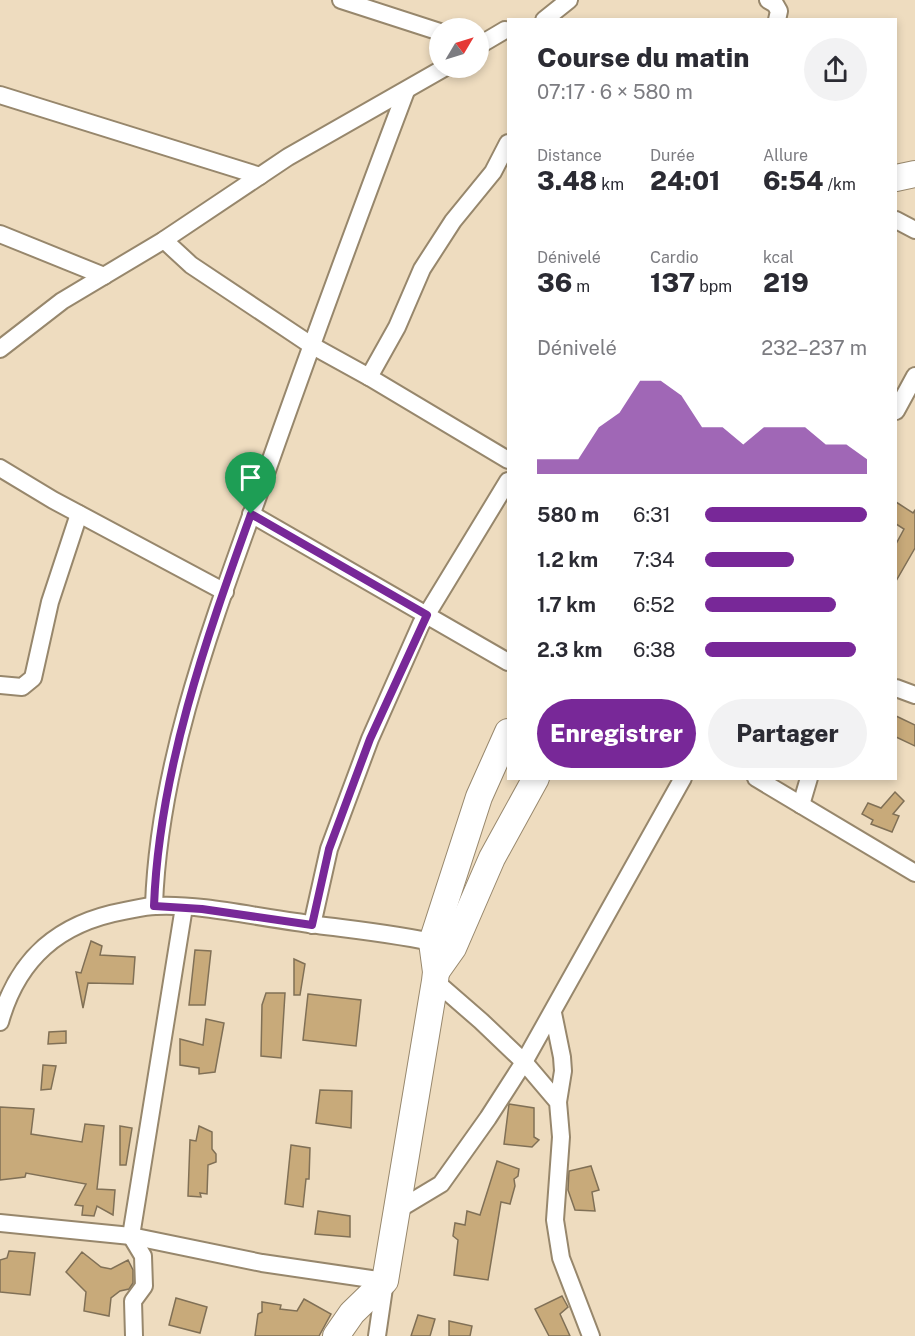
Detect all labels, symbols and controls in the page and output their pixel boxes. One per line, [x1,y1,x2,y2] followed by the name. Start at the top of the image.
[429,18,489,78] north arrow
[429,18,489,78] map controls
[804,38,867,101] button: share
[537,41,749,73] text: Course du matin
[537,80,693,104] text: 07:17 · 6 × 580 m
[537,146,602,165] text: Distance
[650,146,695,165] text: Durée
[763,146,808,165] text: Allure
[537,165,597,196] text: 3.48
[650,165,720,196] text: 24:01
[763,165,824,196] text: 6:54
[597,175,624,194] text: km
[824,175,856,194] text: /km
[537,248,601,267] text: Dénivelé
[650,248,699,267] text: Cardio
[763,248,794,267] text: kcal
[537,267,572,298] text: 36
[650,267,695,298] text: 137
[763,267,809,298] text: 219
[572,277,590,296] text: m
[695,277,732,296] text: bpm
[537,336,617,360] text: Dénivelé
[761,336,867,360] text: 232–237 m
[225,452,276,514] pin
[234,461,267,494] icon: arrive
[537,503,599,527] text: 580 m
[633,503,671,527] text: 6:31
[537,548,598,572] text: 1.2 km
[633,548,675,572] text: 7:34
[537,593,596,617] text: 1.7 km
[633,593,675,617] text: 6:52
[537,638,602,662] text: 2.3 km
[633,638,675,662] text: 6:38
[537,699,696,768] button: Enregistrer
[708,699,867,768] button: Partager

